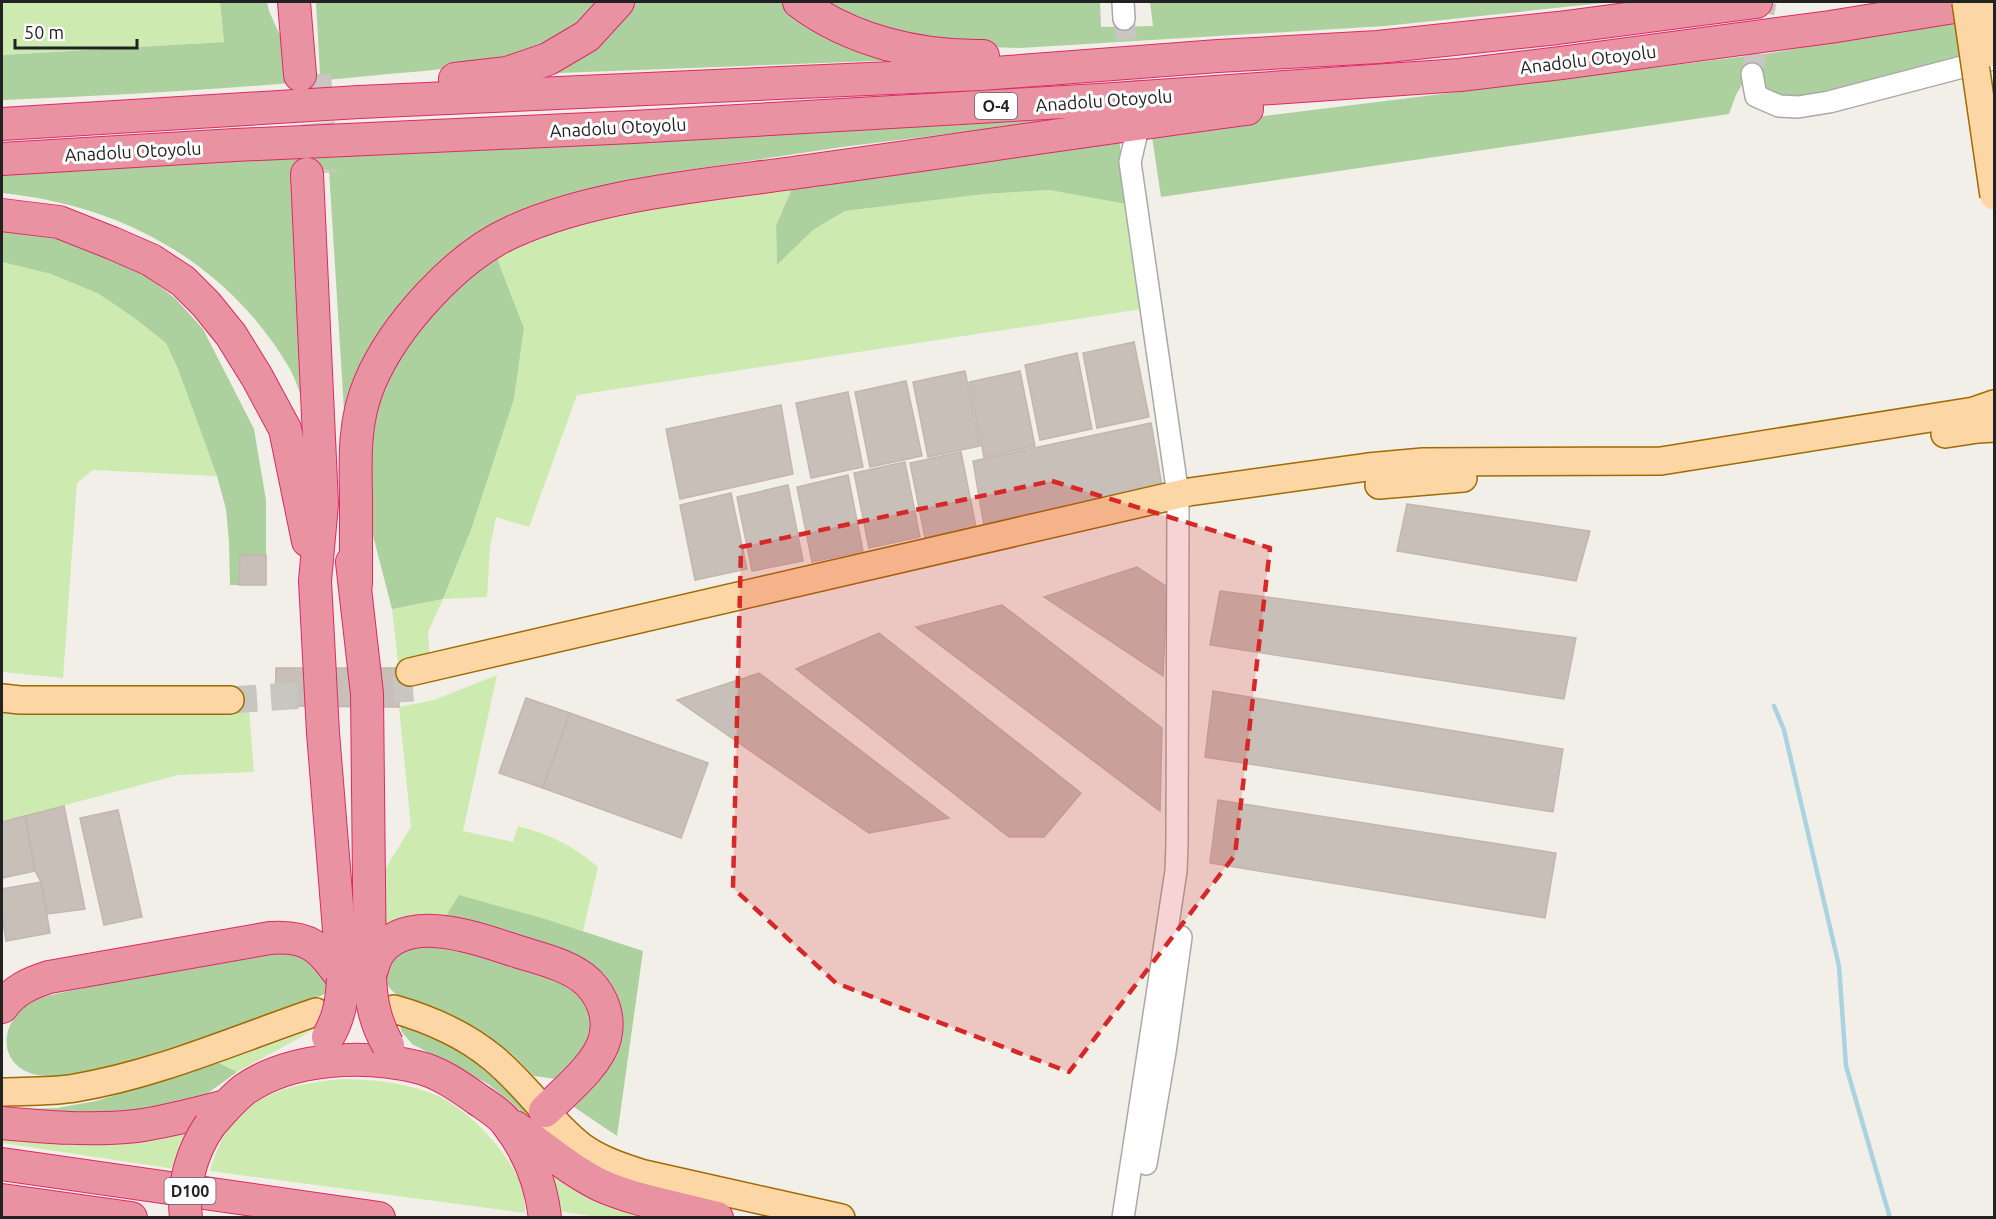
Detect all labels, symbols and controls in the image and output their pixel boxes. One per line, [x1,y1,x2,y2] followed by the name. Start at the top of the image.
[15,12,136,50] scale bar
[24,22,64,42] text: 50 m
[1519,41,1657,77] street label: Anadolu Otoyolu
[1035,85,1173,115] street label: Anadolu Otoyolu
[975,93,1017,119] road number: O-4
[549,113,687,141] street label: Anadolu Otoyolu
[64,137,202,165] street label: Anadolu Otoyolu
[164,1178,216,1204] road number: D100

